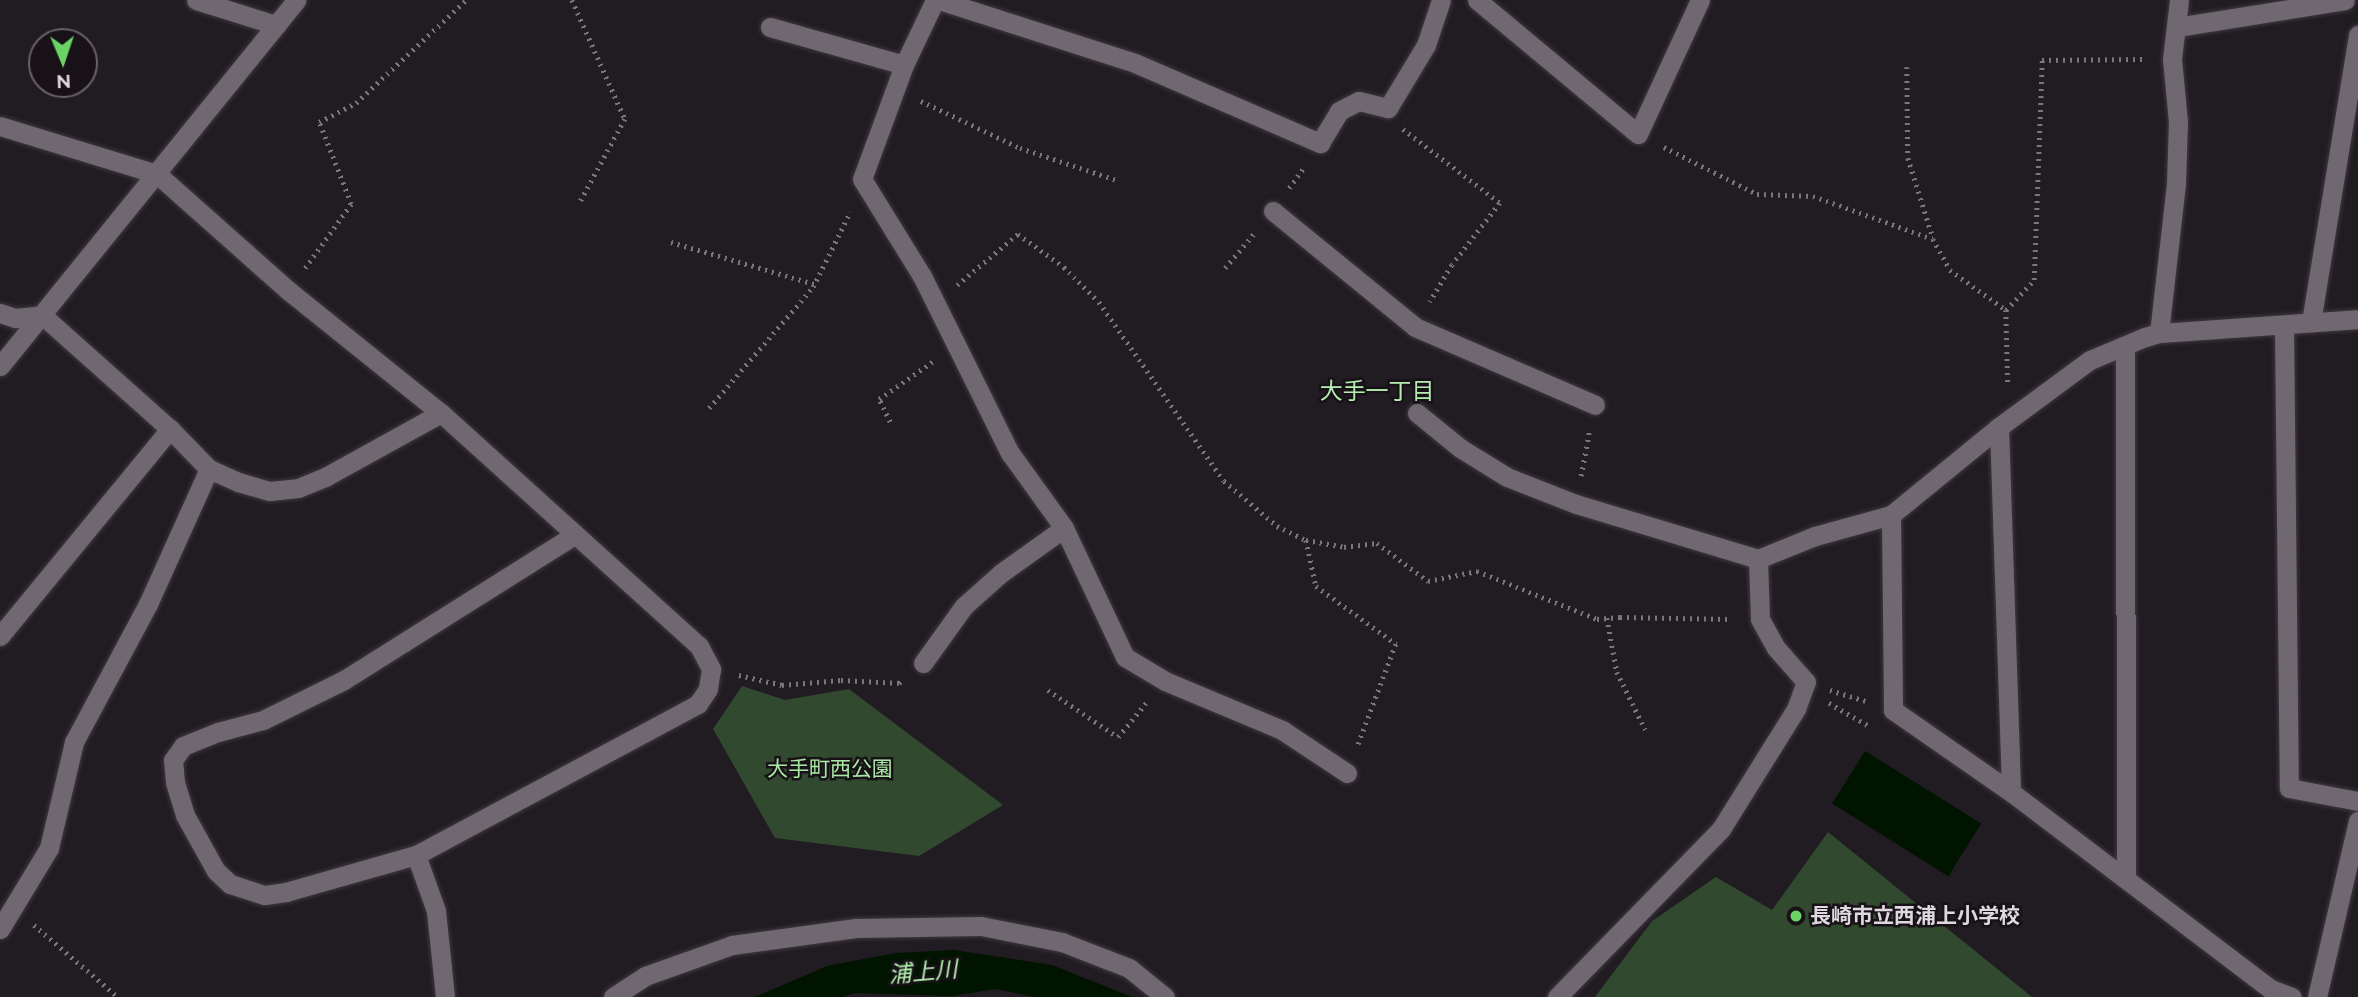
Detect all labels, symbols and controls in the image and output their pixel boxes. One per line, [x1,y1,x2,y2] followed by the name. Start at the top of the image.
[28,28,98,98] north arrow
[56,71,71,93] text: N
[1320,377,1434,405] district label: 大手一丁目
[767,756,893,782] park label: 大手町西公園
[1810,903,2020,929] place label: 長崎市立西浦上小学校
[1788,908,1804,924] marker: 長崎市立西浦上小学校
[887,955,959,989] water label: 浦上川

